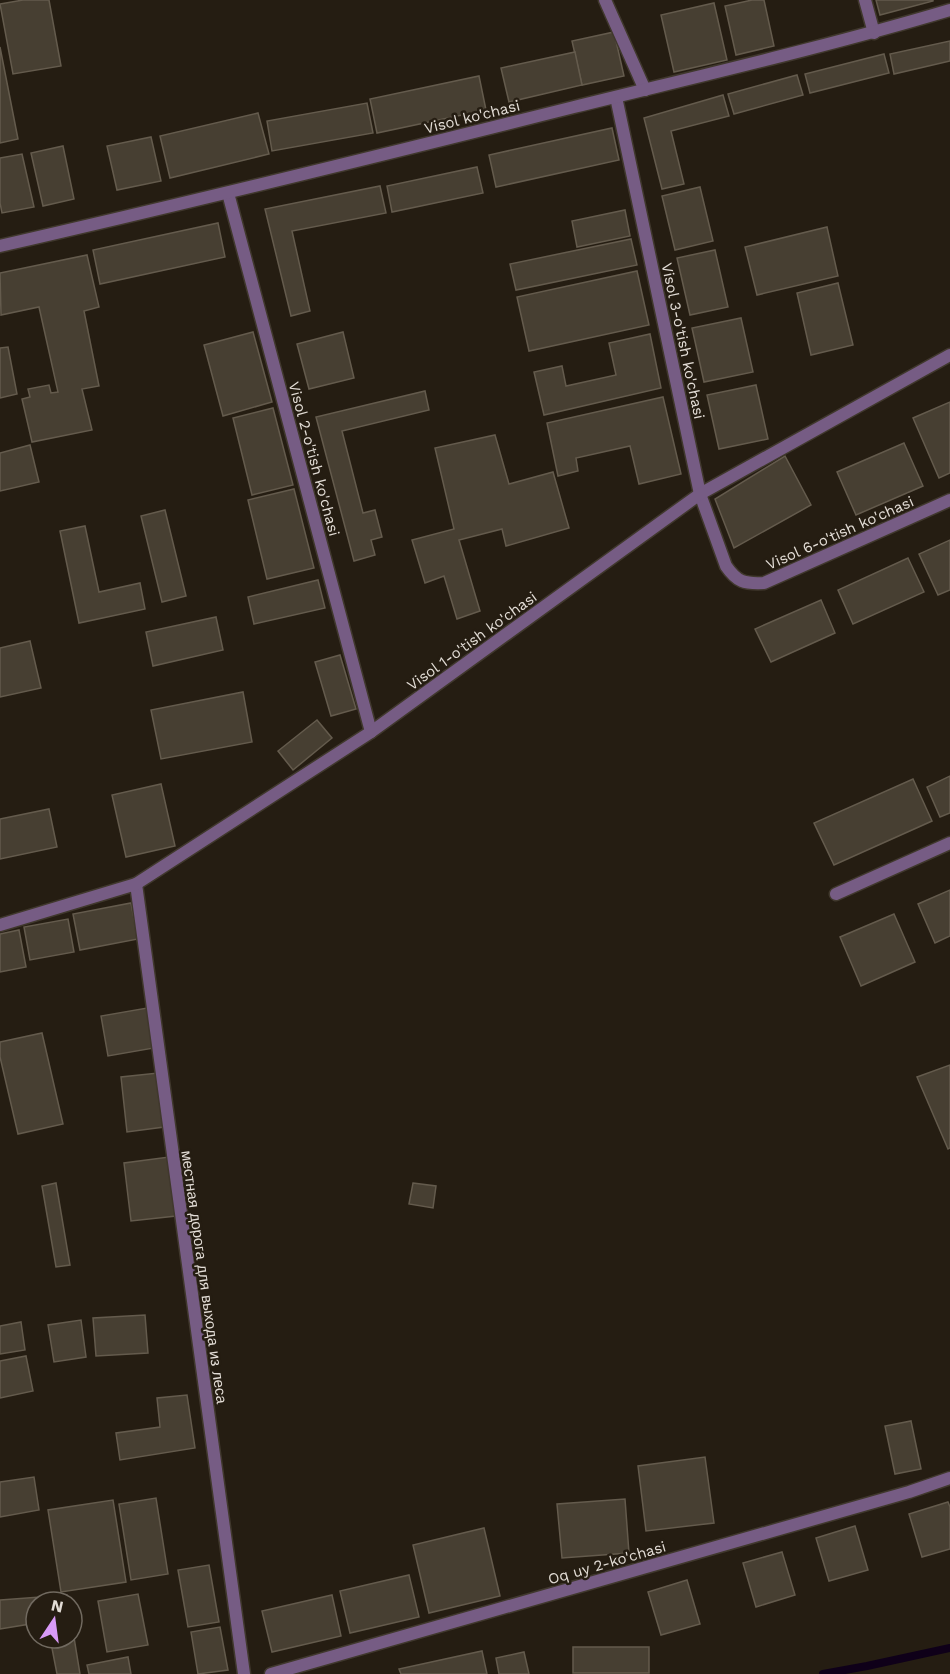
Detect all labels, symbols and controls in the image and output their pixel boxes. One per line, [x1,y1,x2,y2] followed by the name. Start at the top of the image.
[422,96,522,138] street label: Visol ko'chasi
[658,261,708,421] street label: Visol 3-o'tish ko'chasi
[285,380,343,538] street label: Visol 2-o'tish ko'chasi
[763,492,917,574] street label: Visol 6-o'tish ko'chasi
[404,588,540,694] street label: Visol 1-o'tish ko'chasi
[177,1149,231,1405] street label: местная дорога для выхода из леса
[546,1538,668,1588] street label: Oq uy 2-ko'chasi
[24,1590,84,1650] north arrow
[49,1595,65,1616] text: N

